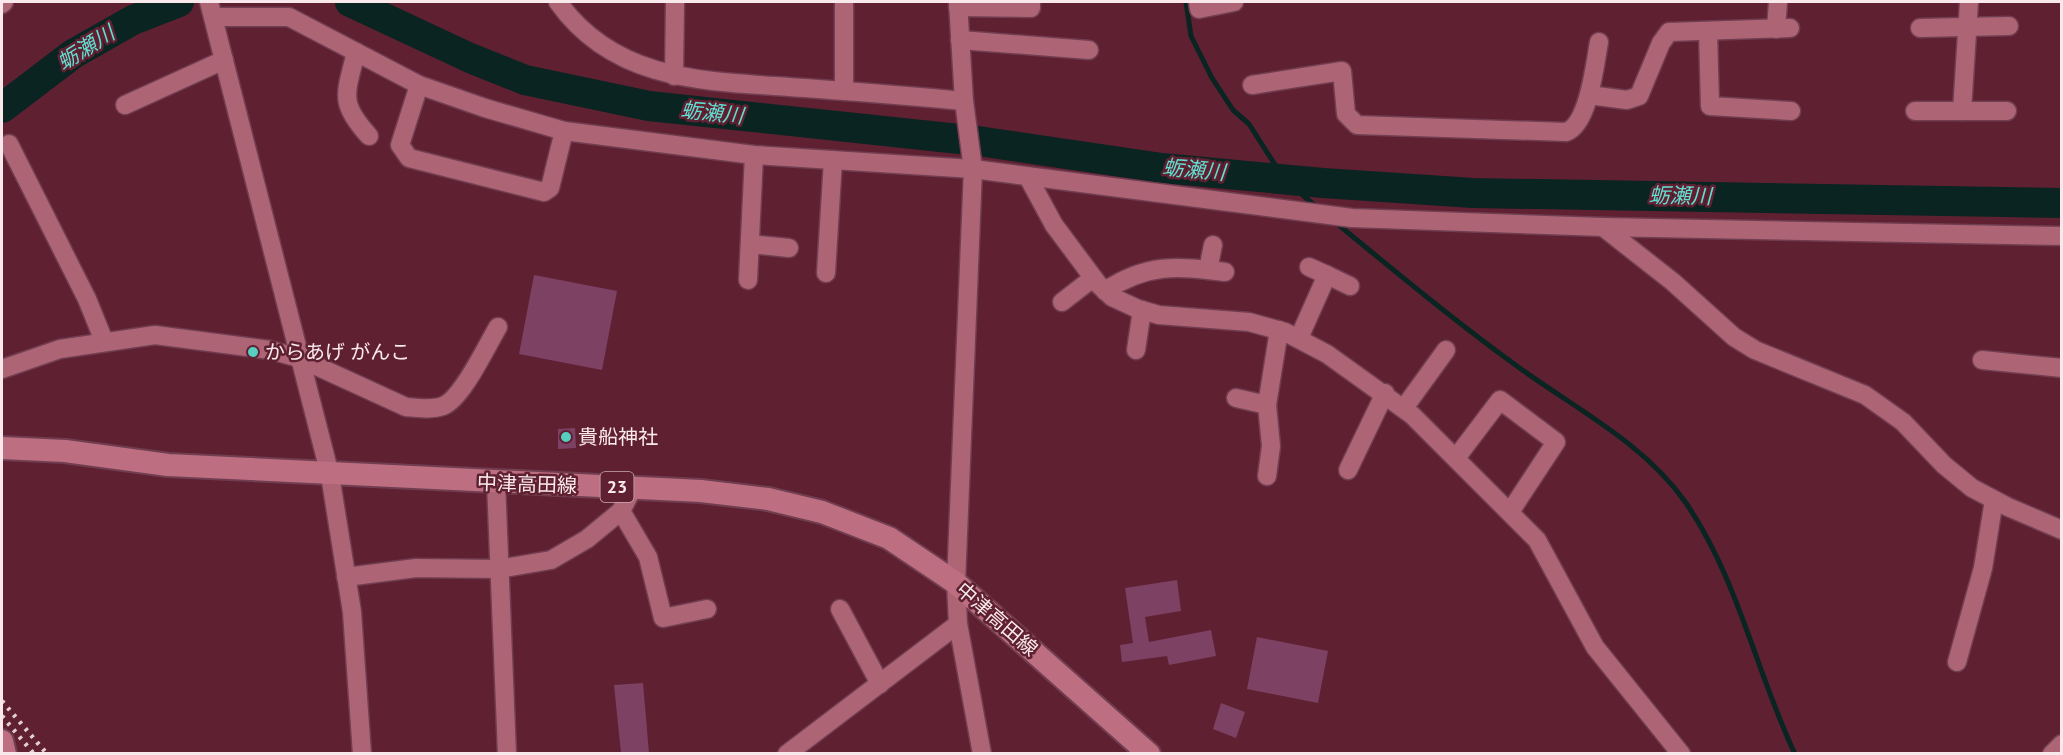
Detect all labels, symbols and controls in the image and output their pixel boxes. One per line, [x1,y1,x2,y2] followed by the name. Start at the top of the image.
[52,18,121,76] water label: 蛎瀬川
[679,96,747,129] water label: 蛎瀬川
[1161,153,1229,186] water label: 蛎瀬川
[1648,181,1714,210] water label: 蛎瀬川
[265,339,410,365] place label: からあげ がんこ
[246,345,260,359] marker: からあげ がんこ
[578,424,658,450] place label: 貴船神社
[559,430,573,444] marker: 貴船神社
[477,469,577,499] street label: 中津高田線
[600,472,634,502] road number: 23
[951,576,1043,662] street label: 中津高田線

